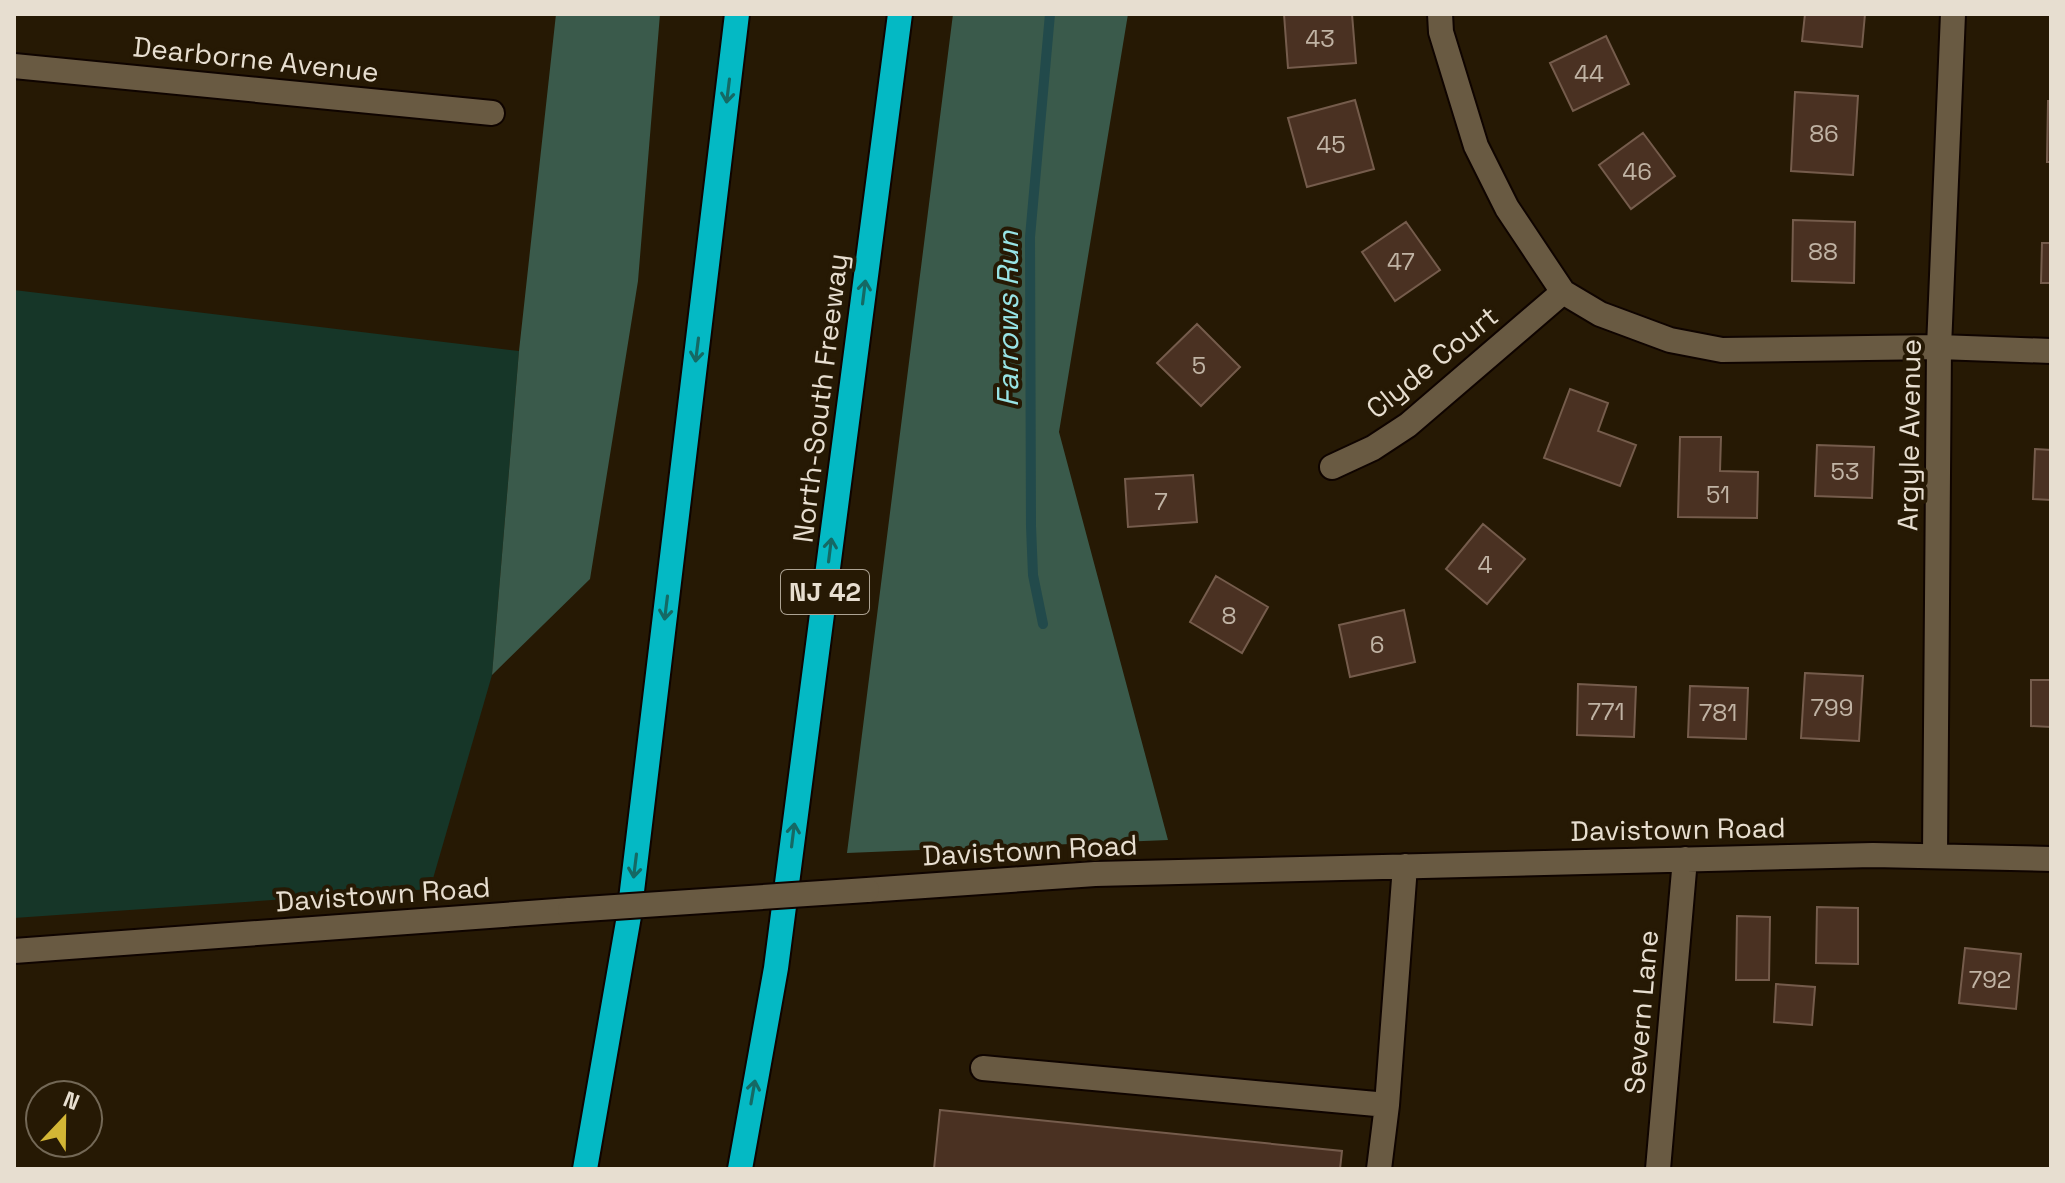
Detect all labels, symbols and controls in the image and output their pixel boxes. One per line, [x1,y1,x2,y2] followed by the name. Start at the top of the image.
[1305,23,1335,54] house number: 43
[131,28,381,90] street label: Dearborne Avenue
[1574,58,1604,89] house number: 44
[720,78,735,104] one-way arrow
[1809,118,1839,149] house number: 86
[1316,129,1346,160] house number: 45
[1622,156,1652,187] house number: 46
[988,230,1027,407] water label: Farrows Run
[1808,236,1838,267] house number: 88
[1387,246,1415,277] house number: 47
[784,251,856,545] street label: North-South Freeway
[856,279,871,306] one-way arrow
[1359,298,1505,426] street label: Clyde Court
[689,337,704,362] one-way arrow
[1889,339,1929,531] street label: Argyle Avenue
[1192,350,1206,381] house number: 5
[1831,456,1859,487] house number: 53
[1706,479,1730,510] house number: 51
[1154,486,1168,517] house number: 7
[823,538,838,563] one-way arrow
[1478,549,1493,580] house number: 4
[781,570,869,614] road number: NJ 42
[658,595,673,620] one-way arrow
[1222,600,1236,631] house number: 8
[1370,629,1384,660] house number: 6
[1811,692,1853,723] house number: 799
[1588,696,1624,727] house number: 771
[1699,697,1737,728] house number: 781
[1570,809,1786,849] street label: Davistown Road
[786,823,801,848] one-way arrow
[922,826,1138,874] street label: Davistown Road
[627,853,642,878] one-way arrow
[274,869,492,919] street label: Davistown Road
[1616,929,1666,1095] street label: Severn Lane
[1969,964,2011,995] house number: 792
[24,1079,104,1159] north arrow
[747,1080,762,1105] one-way arrow
[59,1085,84,1116] text: N

